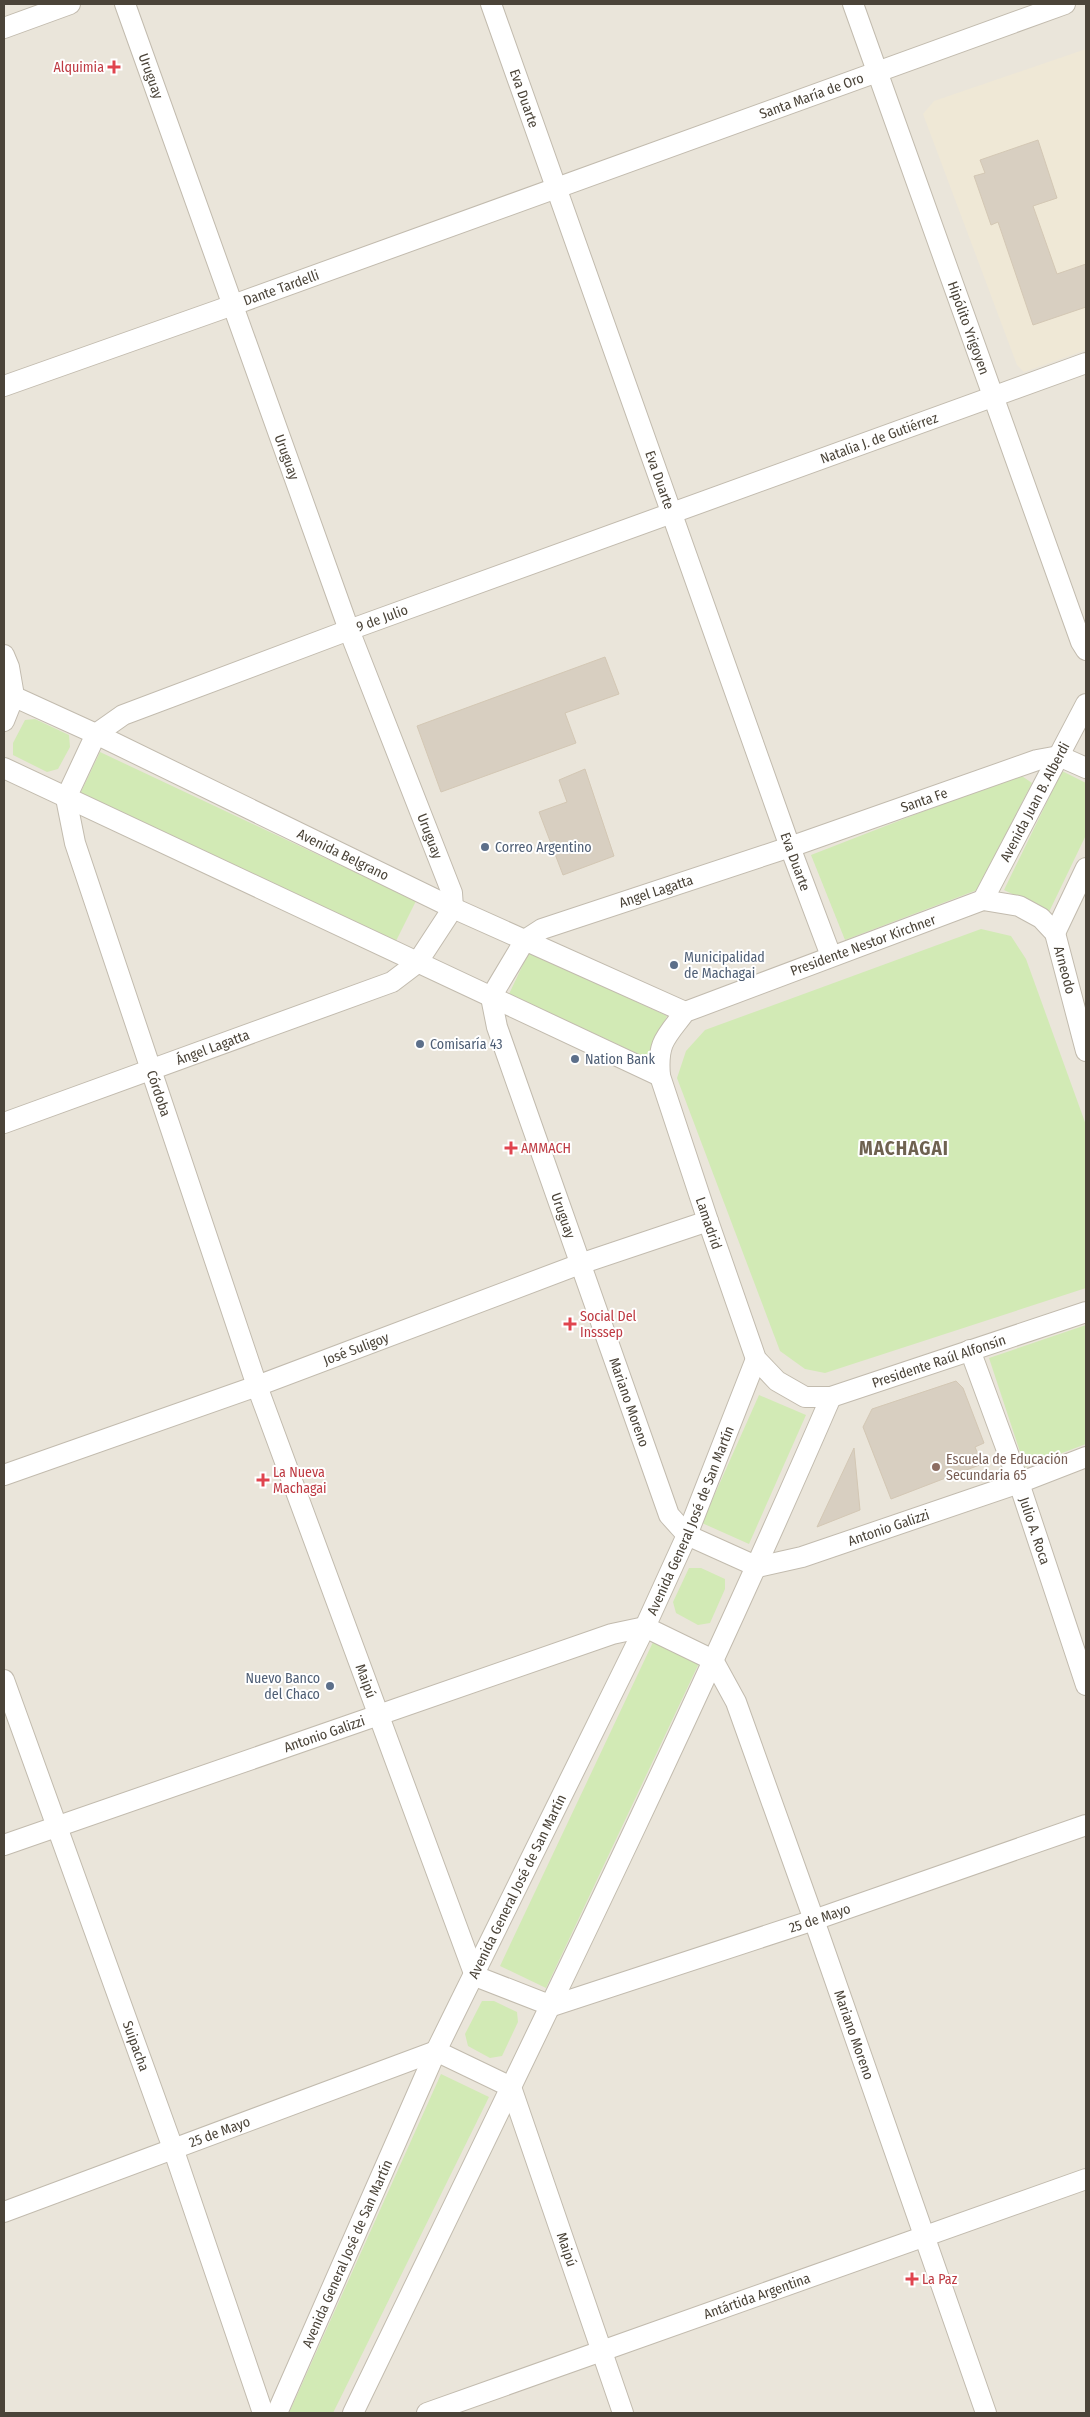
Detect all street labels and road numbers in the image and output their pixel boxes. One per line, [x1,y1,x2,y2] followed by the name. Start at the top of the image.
[134,51,167,102] street label: Uruguay
[506,67,542,130] street label: Eva Duarte
[757,70,866,123] street label: Santa María de Oro
[241,267,321,310] street label: Dante Tardelli
[944,279,993,377] street label: Hipólito Yrigoyen
[818,409,941,468] street label: Natalia J. de Gutiérrez
[270,432,303,483] street label: Uruguay
[641,449,678,512] street label: Eva Duarte
[354,601,410,636] street label: 9 de Julio
[997,739,1073,865] street label: Avenida Juan B. Alberdi
[899,785,950,816] street label: Santa Fe
[413,811,446,862] street label: Uruguay
[294,825,392,884] street label: Avenida Belgrano
[777,830,814,893] street label: Eva Duarte
[617,871,695,911] street label: Angel Lagatta
[788,911,938,980] street label: Presidente Nestor Kirchner
[1050,944,1079,996] street label: Arneodo
[173,1026,252,1069] street label: Ángel Lagatta
[143,1068,174,1119] street label: Córdoba
[547,1191,579,1241] street label: Uruguay
[692,1195,725,1252] street label: Lamadrid
[321,1329,392,1369] street label: José Suligoy
[870,1331,1008,1392] street label: Presidente Raúl Alfonsín
[605,1355,652,1449] street label: Mariano Moreno
[644,1424,738,1618] street label: Avenida General José de San Martín
[1015,1495,1054,1567] street label: Julio A. Roca
[846,1506,932,1550] street label: Antonio Galizzi
[351,1662,380,1701] street label: Maipú
[282,1712,367,1756] street label: Antonio Galizzi
[465,1792,570,1982] street label: Avenida General José de San Martín
[787,1900,853,1937] street label: 25 de Mayo
[830,1988,877,2082] street label: Mariano Moreno
[119,2019,153,2074] street label: Suipacha
[187,2113,253,2151] street label: 25 de Mayo
[299,2157,396,2350] street label: Avenida General José de San Martín
[553,2230,580,2269] street label: Maipú
[701,2270,813,2323] street label: Antártida Argentina

